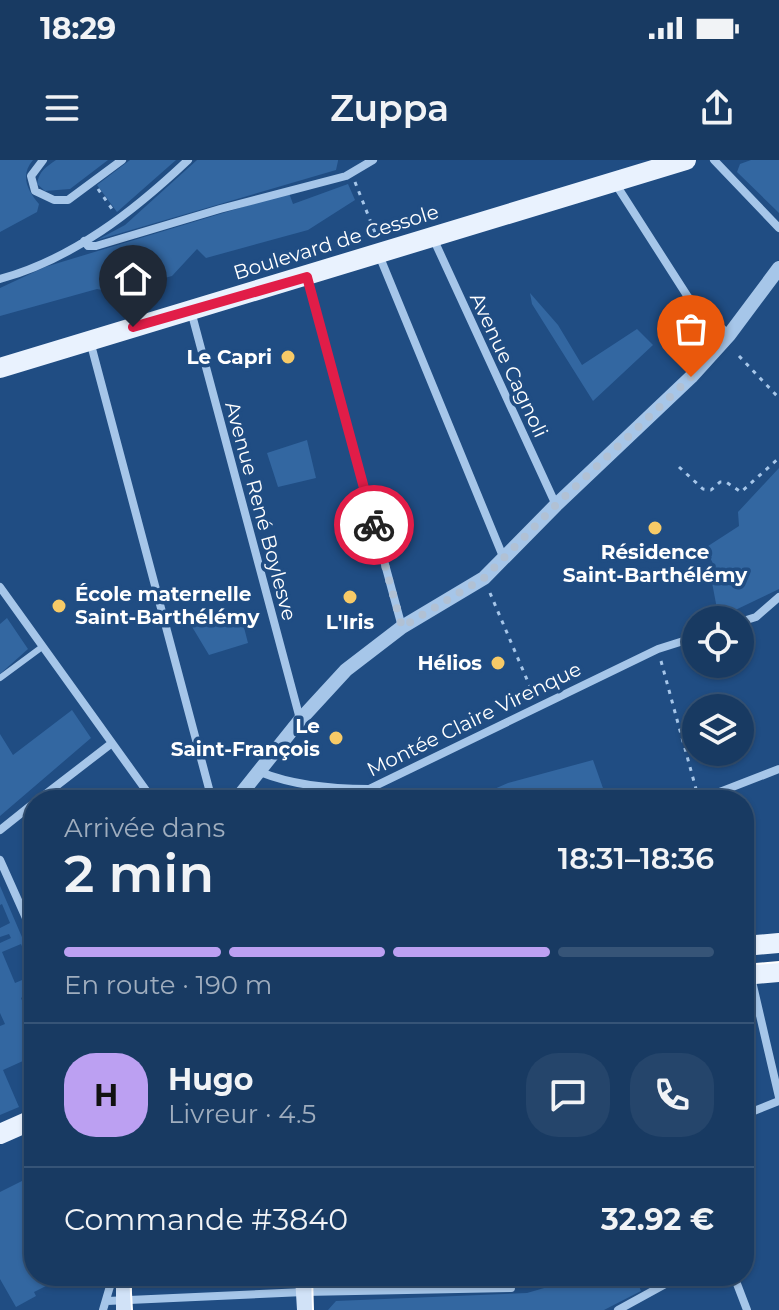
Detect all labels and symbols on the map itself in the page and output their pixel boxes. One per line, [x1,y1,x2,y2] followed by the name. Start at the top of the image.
[230,199,442,285] street label: Boulevard de Cessole
[99,245,167,327] pin
[465,289,553,441] street label: Avenue Cagnoli
[657,295,725,377] pin
[187,345,272,369] place label: Le Capri
[279,348,297,366] marker: Le Capri
[220,399,302,623] street label: Avenue René Boylesve
[334,485,414,565] courier
[646,519,664,537] marker: Résidence Saint-Barthélémy
[563,540,748,587] place label: Résidence Saint-Barthélémy
[75,582,260,629] place label: École maternelle Saint-Barthélémy
[341,588,359,606] marker: L'Iris
[50,597,68,615] marker: École maternelle Saint-Barthélémy
[326,610,375,634] place label: L'Iris
[417,651,482,675] place label: Hélios
[489,654,507,672] marker: Hélios
[363,657,585,781] street label: Montée Claire Virenque
[171,714,320,761] place label: Le Saint-François
[327,729,345,747] marker: Le Saint-François

